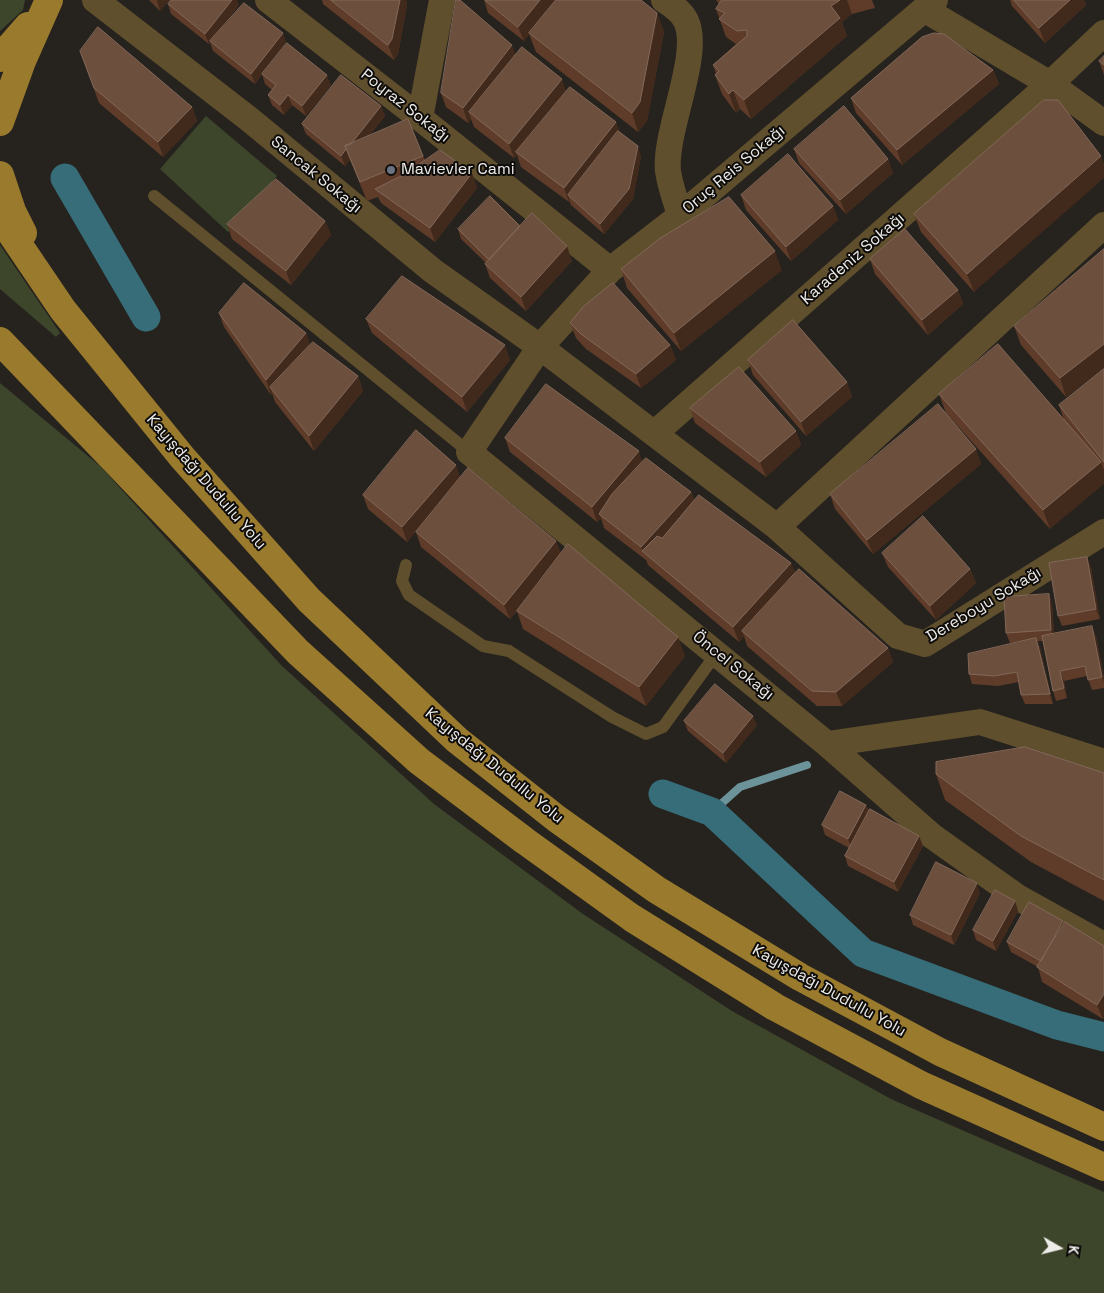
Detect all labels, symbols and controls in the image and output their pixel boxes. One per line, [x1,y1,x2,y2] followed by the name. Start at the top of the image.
[357,65,453,147] street label: Poyraz Sokağı
[679,122,789,218] street label: Oruç Reis Sokağı
[267,132,365,218] street label: Sancak Sokağı
[401,160,515,180] place label: Mavievler Cami
[385,164,397,176] marker: Mavievler Cami
[797,209,909,309] street label: Karadeniz Sokağı
[142,411,270,553] street label: Kayışdağı Dudullu Yolu
[923,563,1045,647] street label: Dereboyu Sokağı
[689,627,777,705] street label: Öncel Sokağı
[421,704,567,828] street label: Kayışdağı Dudullu Yolu
[749,941,909,1041] street label: Kayışdağı Dudullu Yolu
[1034,1223,1084,1273] north arrow
[1064,1244,1083,1256] text: K

